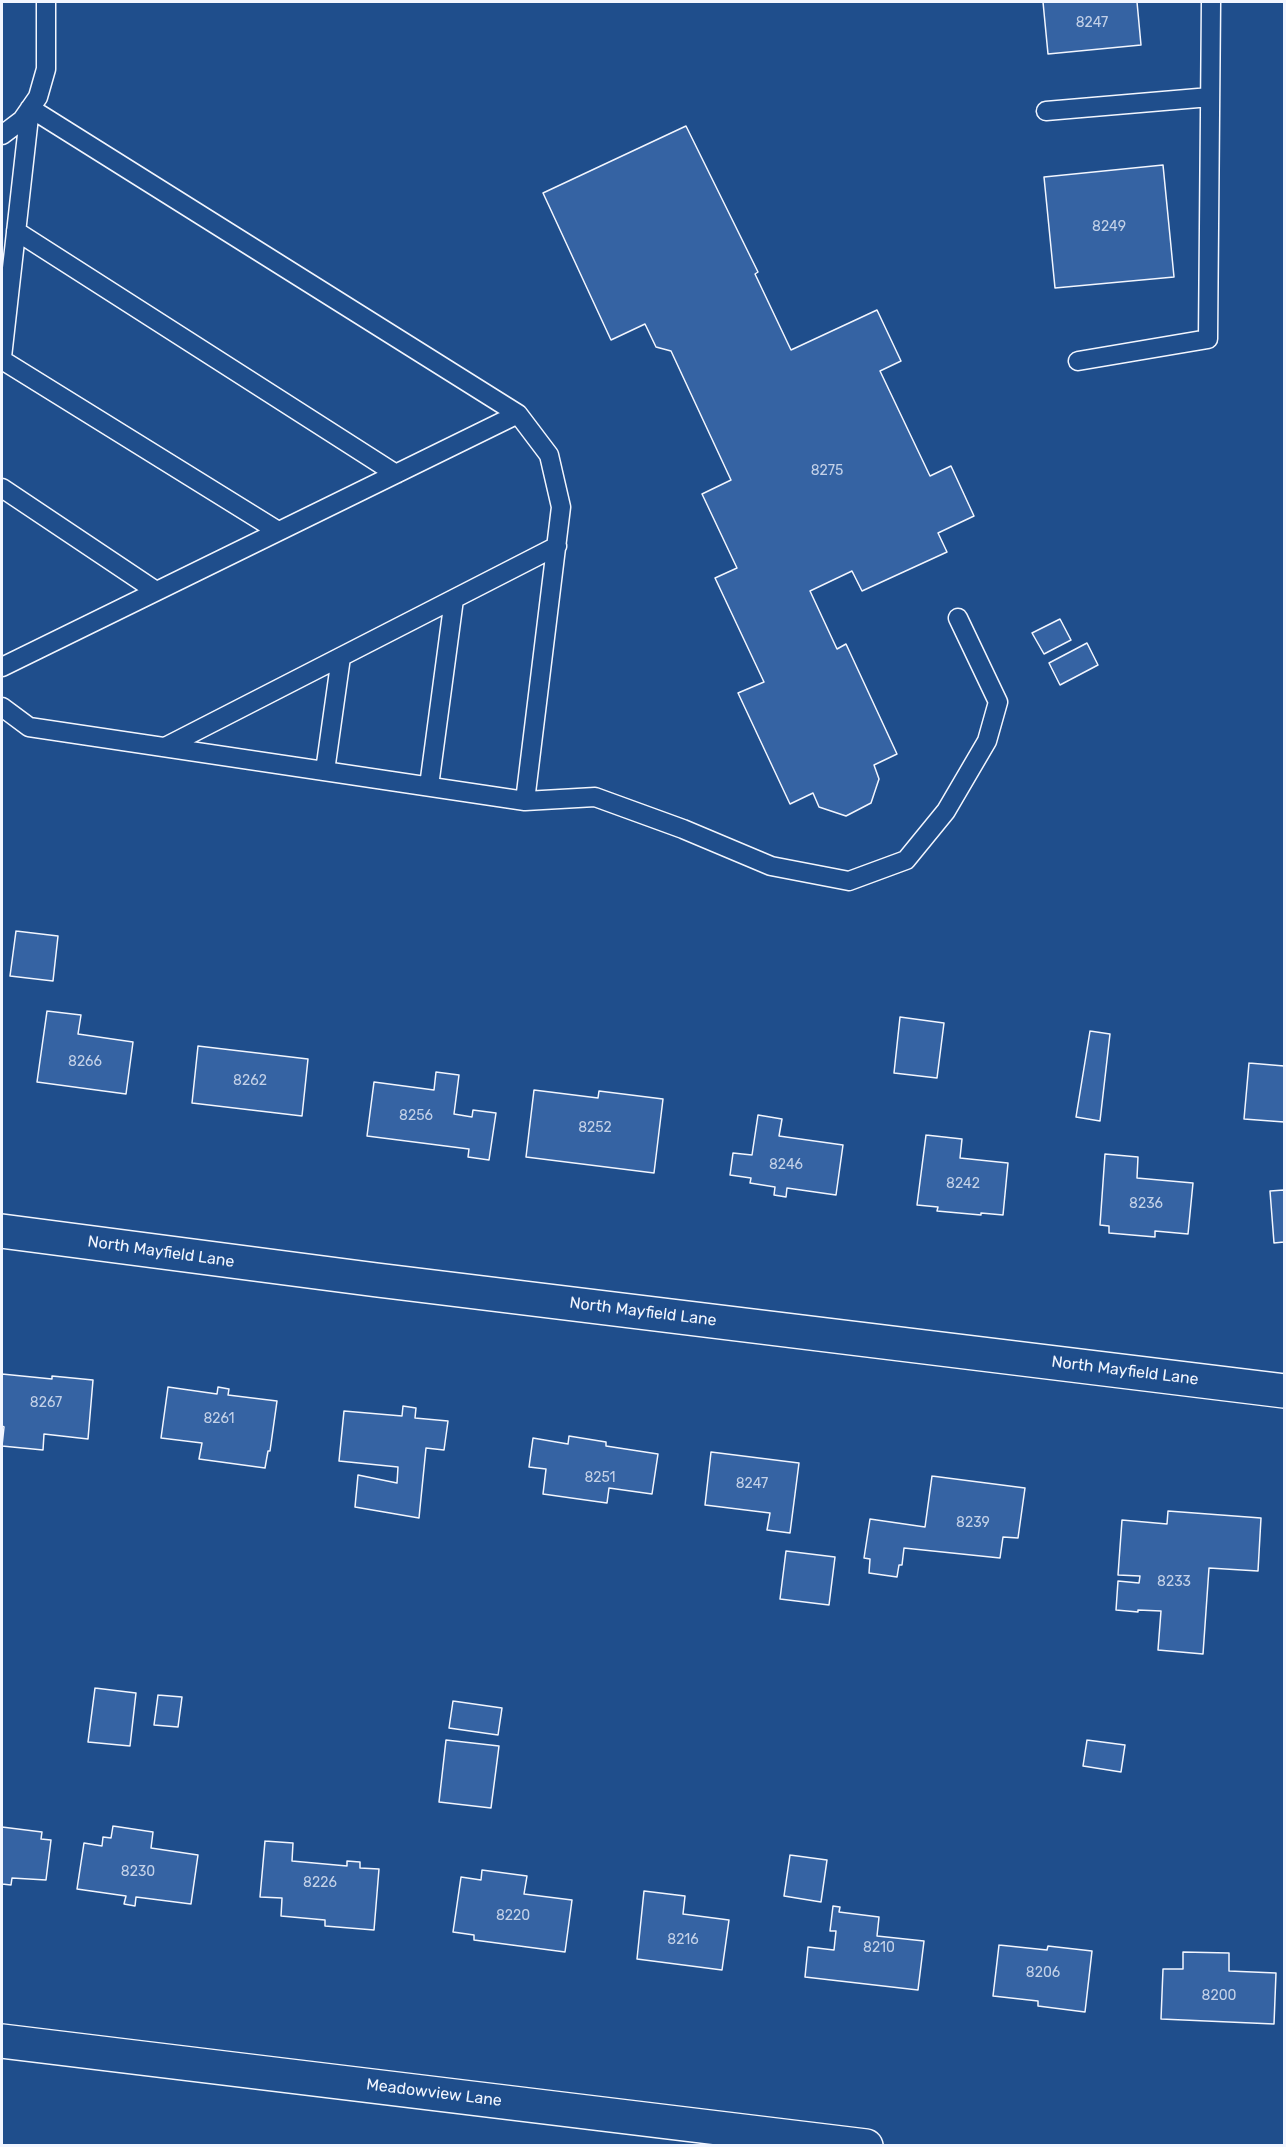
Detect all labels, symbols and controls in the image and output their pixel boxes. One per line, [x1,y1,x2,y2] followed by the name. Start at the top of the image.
[1076,15,1108,31] house number: 8247
[1092,219,1126,235] house number: 8249
[811,463,843,479] house number: 8275
[68,1054,102,1070] house number: 8266
[233,1073,267,1089] house number: 8262
[399,1108,433,1124] house number: 8256
[578,1120,612,1136] house number: 8252
[769,1157,803,1173] house number: 8246
[946,1176,980,1192] house number: 8242
[1129,1196,1163,1212] house number: 8236
[86,1232,236,1272] street label: North Mayfield Lane
[568,1293,718,1331] street label: North Mayfield Lane
[1050,1352,1200,1390] street label: North Mayfield Lane
[30,1395,62,1411] house number: 8267
[203,1411,235,1427] house number: 8261
[584,1470,616,1486] house number: 8251
[736,1476,768,1492] house number: 8247
[956,1515,990,1531] house number: 8239
[1157,1574,1191,1590] house number: 8233
[121,1864,155,1880] house number: 8230
[303,1875,337,1891] house number: 8226
[496,1908,530,1924] house number: 8220
[667,1932,699,1948] house number: 8216
[863,1940,895,1956] house number: 8210
[1026,1965,1060,1981] house number: 8206
[1202,1988,1236,2004] house number: 8200
[365,2075,503,2111] street label: Meadowview Lane

